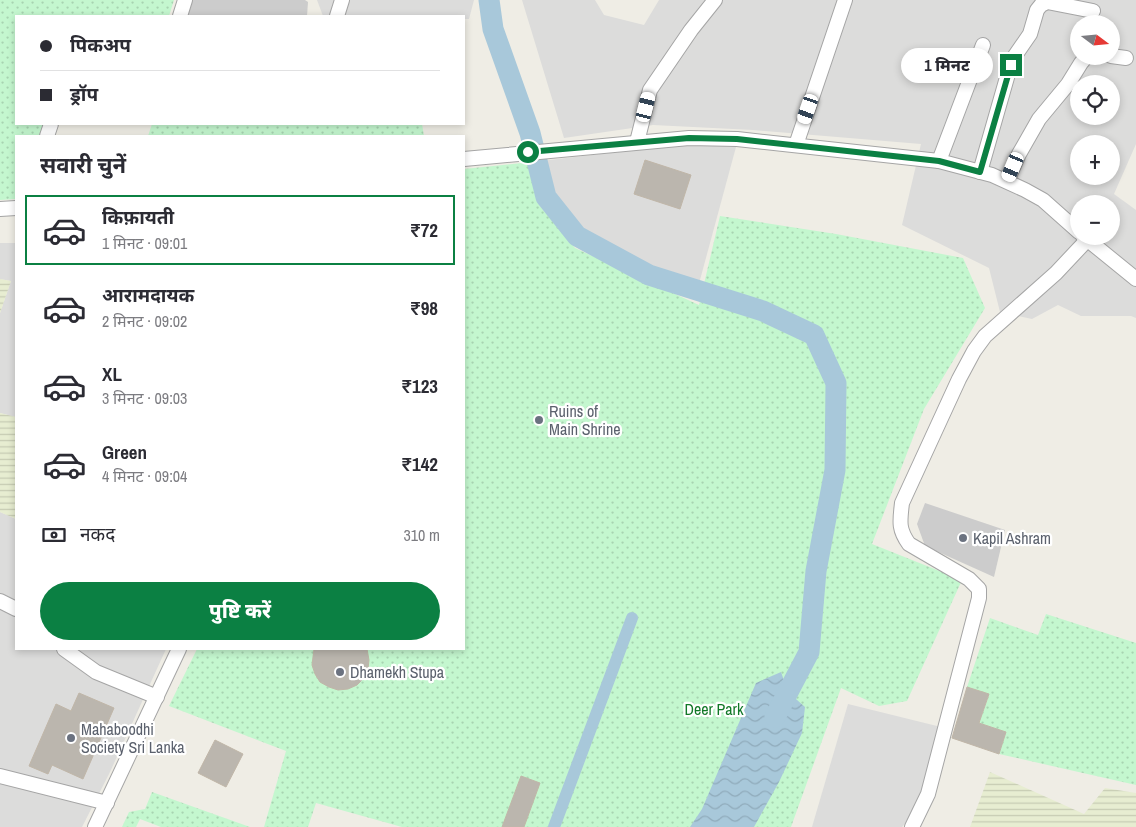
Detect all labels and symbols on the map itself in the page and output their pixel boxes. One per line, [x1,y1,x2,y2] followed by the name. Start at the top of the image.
[1070,15,1120,65] north arrow
[901,48,994,82] callout: 1 मिनट
[1000,54,1022,76] route end
[635,91,656,123] car
[796,92,819,126] car
[517,141,539,163] route start
[1000,150,1025,184] car
[549,400,620,440] place label: Ruins of Main Shrine
[533,414,545,426] marker: Ruins of Main Shrine
[973,527,1051,549] place label: Kapil Ashram
[957,532,969,544] marker: Kapil Ashram
[350,661,445,683] place label: Dhamekh Stupa
[334,666,346,678] marker: Dhamekh Stupa
[684,698,744,720] park label: Deer Park
[81,718,185,758] place label: Mahaboodhi Society Sri Lanka
[65,732,77,744] marker: Mahaboodhi Society Sri Lanka

